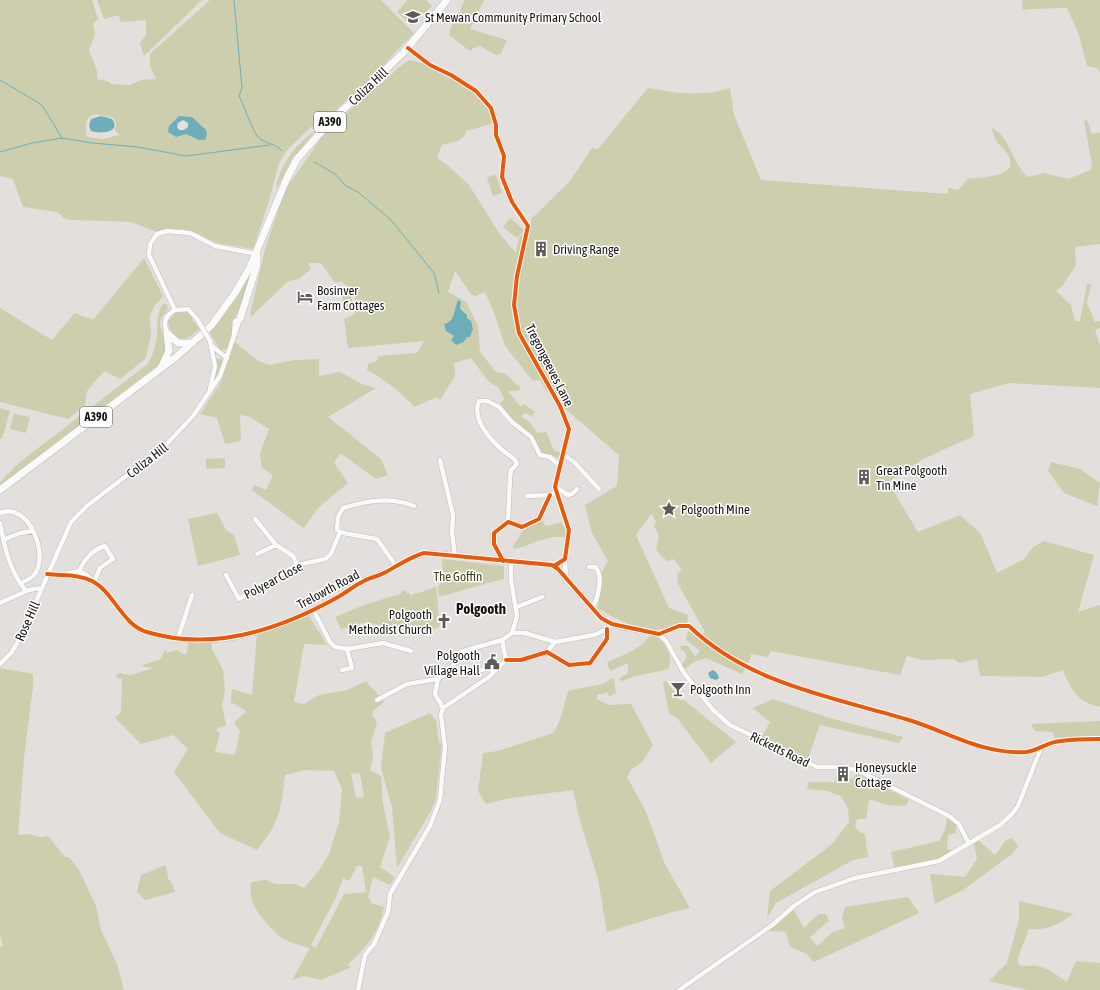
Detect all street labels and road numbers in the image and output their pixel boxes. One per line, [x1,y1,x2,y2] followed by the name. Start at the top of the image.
[346,64,392,108] street label: Coliza Hill
[314,112,346,132] road number: A390
[522,322,577,409] street label: Tregongeeves Lane
[80,407,112,427] road number: A390
[124,439,171,481] street label: Coliza Hill
[241,559,305,602] street label: Polyear Close
[295,567,362,612] street label: Trelowth Road
[12,598,43,644] street label: Rose Hill
[748,729,812,770] street label: Ricketts Road

